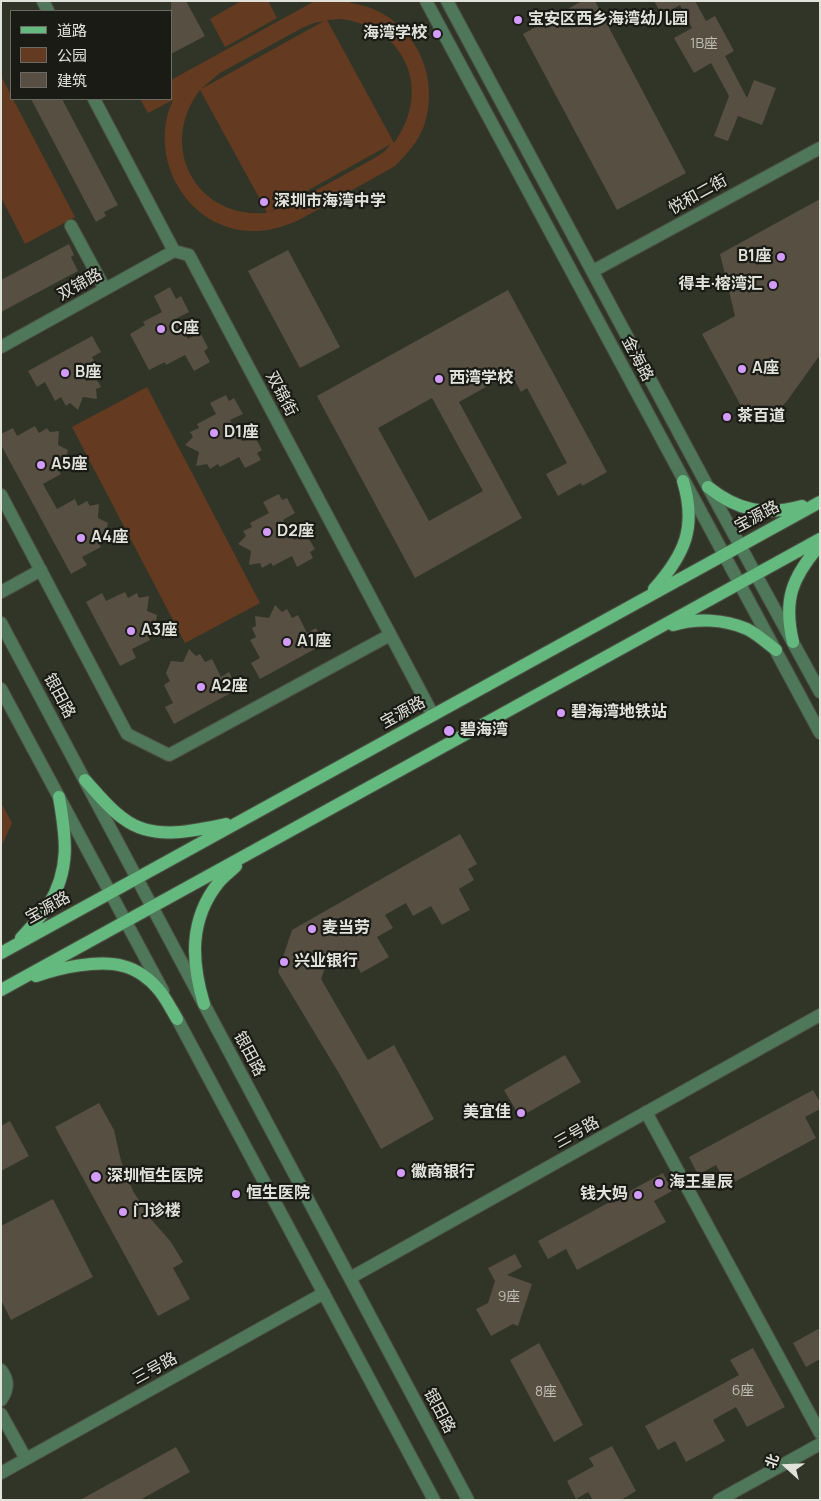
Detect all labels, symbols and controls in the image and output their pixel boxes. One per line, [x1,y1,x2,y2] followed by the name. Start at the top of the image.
[10,10,172,100] legend
[528,10,688,30] place label: 宝安区西乡海湾幼儿园
[512,14,524,26] marker: 宝安区西乡海湾幼儿园
[57,20,87,41] text: 道路
[363,24,427,44] place label: 海湾学校
[431,28,443,40] marker: 海湾学校
[690,36,718,52] house number: 1B座
[57,45,87,66] text: 公园
[57,70,87,91] text: 建筑
[665,171,731,219] street label: 悦和二街
[274,192,386,212] place label: 深圳市海湾中学
[258,196,270,208] marker: 深圳市海湾中学
[738,247,771,267] place label: B1座
[775,251,787,263] marker: B1座
[54,265,106,305] street label: 双锦路
[679,275,763,295] place label: 得丰·榕湾汇
[767,279,779,291] marker: 得丰·榕湾汇
[171,319,199,339] place label: C座
[155,323,167,335] marker: C座
[617,333,657,385] street label: 金海路
[752,359,779,379] place label: A座
[75,363,101,383] place label: B座
[736,363,748,375] marker: A座
[59,367,71,379] marker: B座
[261,368,301,420] street label: 双锦街
[449,369,513,389] place label: 西湾学校
[433,373,445,385] marker: 西湾学校
[737,407,785,427] place label: 茶百道
[721,411,733,423] marker: 茶百道
[224,423,258,443] place label: D1座
[208,427,220,439] marker: D1座
[51,455,87,475] place label: A5座
[35,459,47,471] marker: A5座
[731,497,783,537] street label: 宝源路
[277,522,314,542] place label: D2座
[261,526,273,538] marker: D2座
[91,528,128,548] place label: A4座
[75,532,87,544] marker: A4座
[141,621,177,641] place label: A3座
[125,625,137,637] marker: A3座
[297,632,331,652] place label: A1座
[281,636,293,648] marker: A1座
[39,670,79,722] street label: 银田路
[211,677,247,697] place label: A2座
[195,681,207,693] marker: A2座
[377,693,429,733] street label: 宝源路
[571,703,667,723] place label: 碧海湾地铁站
[555,707,567,719] marker: 碧海湾地铁站
[460,721,508,741] place label: 碧海湾
[442,724,456,738] marker: 碧海湾
[22,888,74,928] street label: 宝源路
[322,919,370,939] place label: 麦当劳
[306,923,318,935] marker: 麦当劳
[294,952,358,972] place label: 兴业银行
[278,956,290,968] marker: 兴业银行
[229,1028,269,1080] street label: 银田路
[463,1103,511,1123] place label: 美宜佳
[515,1107,527,1119] marker: 美宜佳
[551,1113,603,1153] street label: 三号路
[411,1163,475,1183] place label: 徽商银行
[107,1167,203,1187] place label: 深圳恒生医院
[395,1167,407,1179] marker: 徽商银行
[89,1170,103,1184] marker: 深圳恒生医院
[669,1173,733,1193] place label: 海王星辰
[653,1177,665,1189] marker: 海王星辰
[246,1184,310,1204] place label: 恒生医院
[580,1185,628,1205] place label: 钱大妈
[230,1188,242,1200] marker: 恒生医院
[632,1189,644,1201] marker: 钱大妈
[133,1202,181,1222] place label: 门诊楼
[117,1206,129,1218] marker: 门诊楼
[498,1289,520,1305] house number: 9座
[129,1349,181,1389] street label: 三号路
[732,1383,754,1399] house number: 6座
[535,1384,557,1400] house number: 8座
[419,1385,459,1437] street label: 银田路
[761,1441,811,1491] north arrow
[760,1451,783,1471] text: 北

